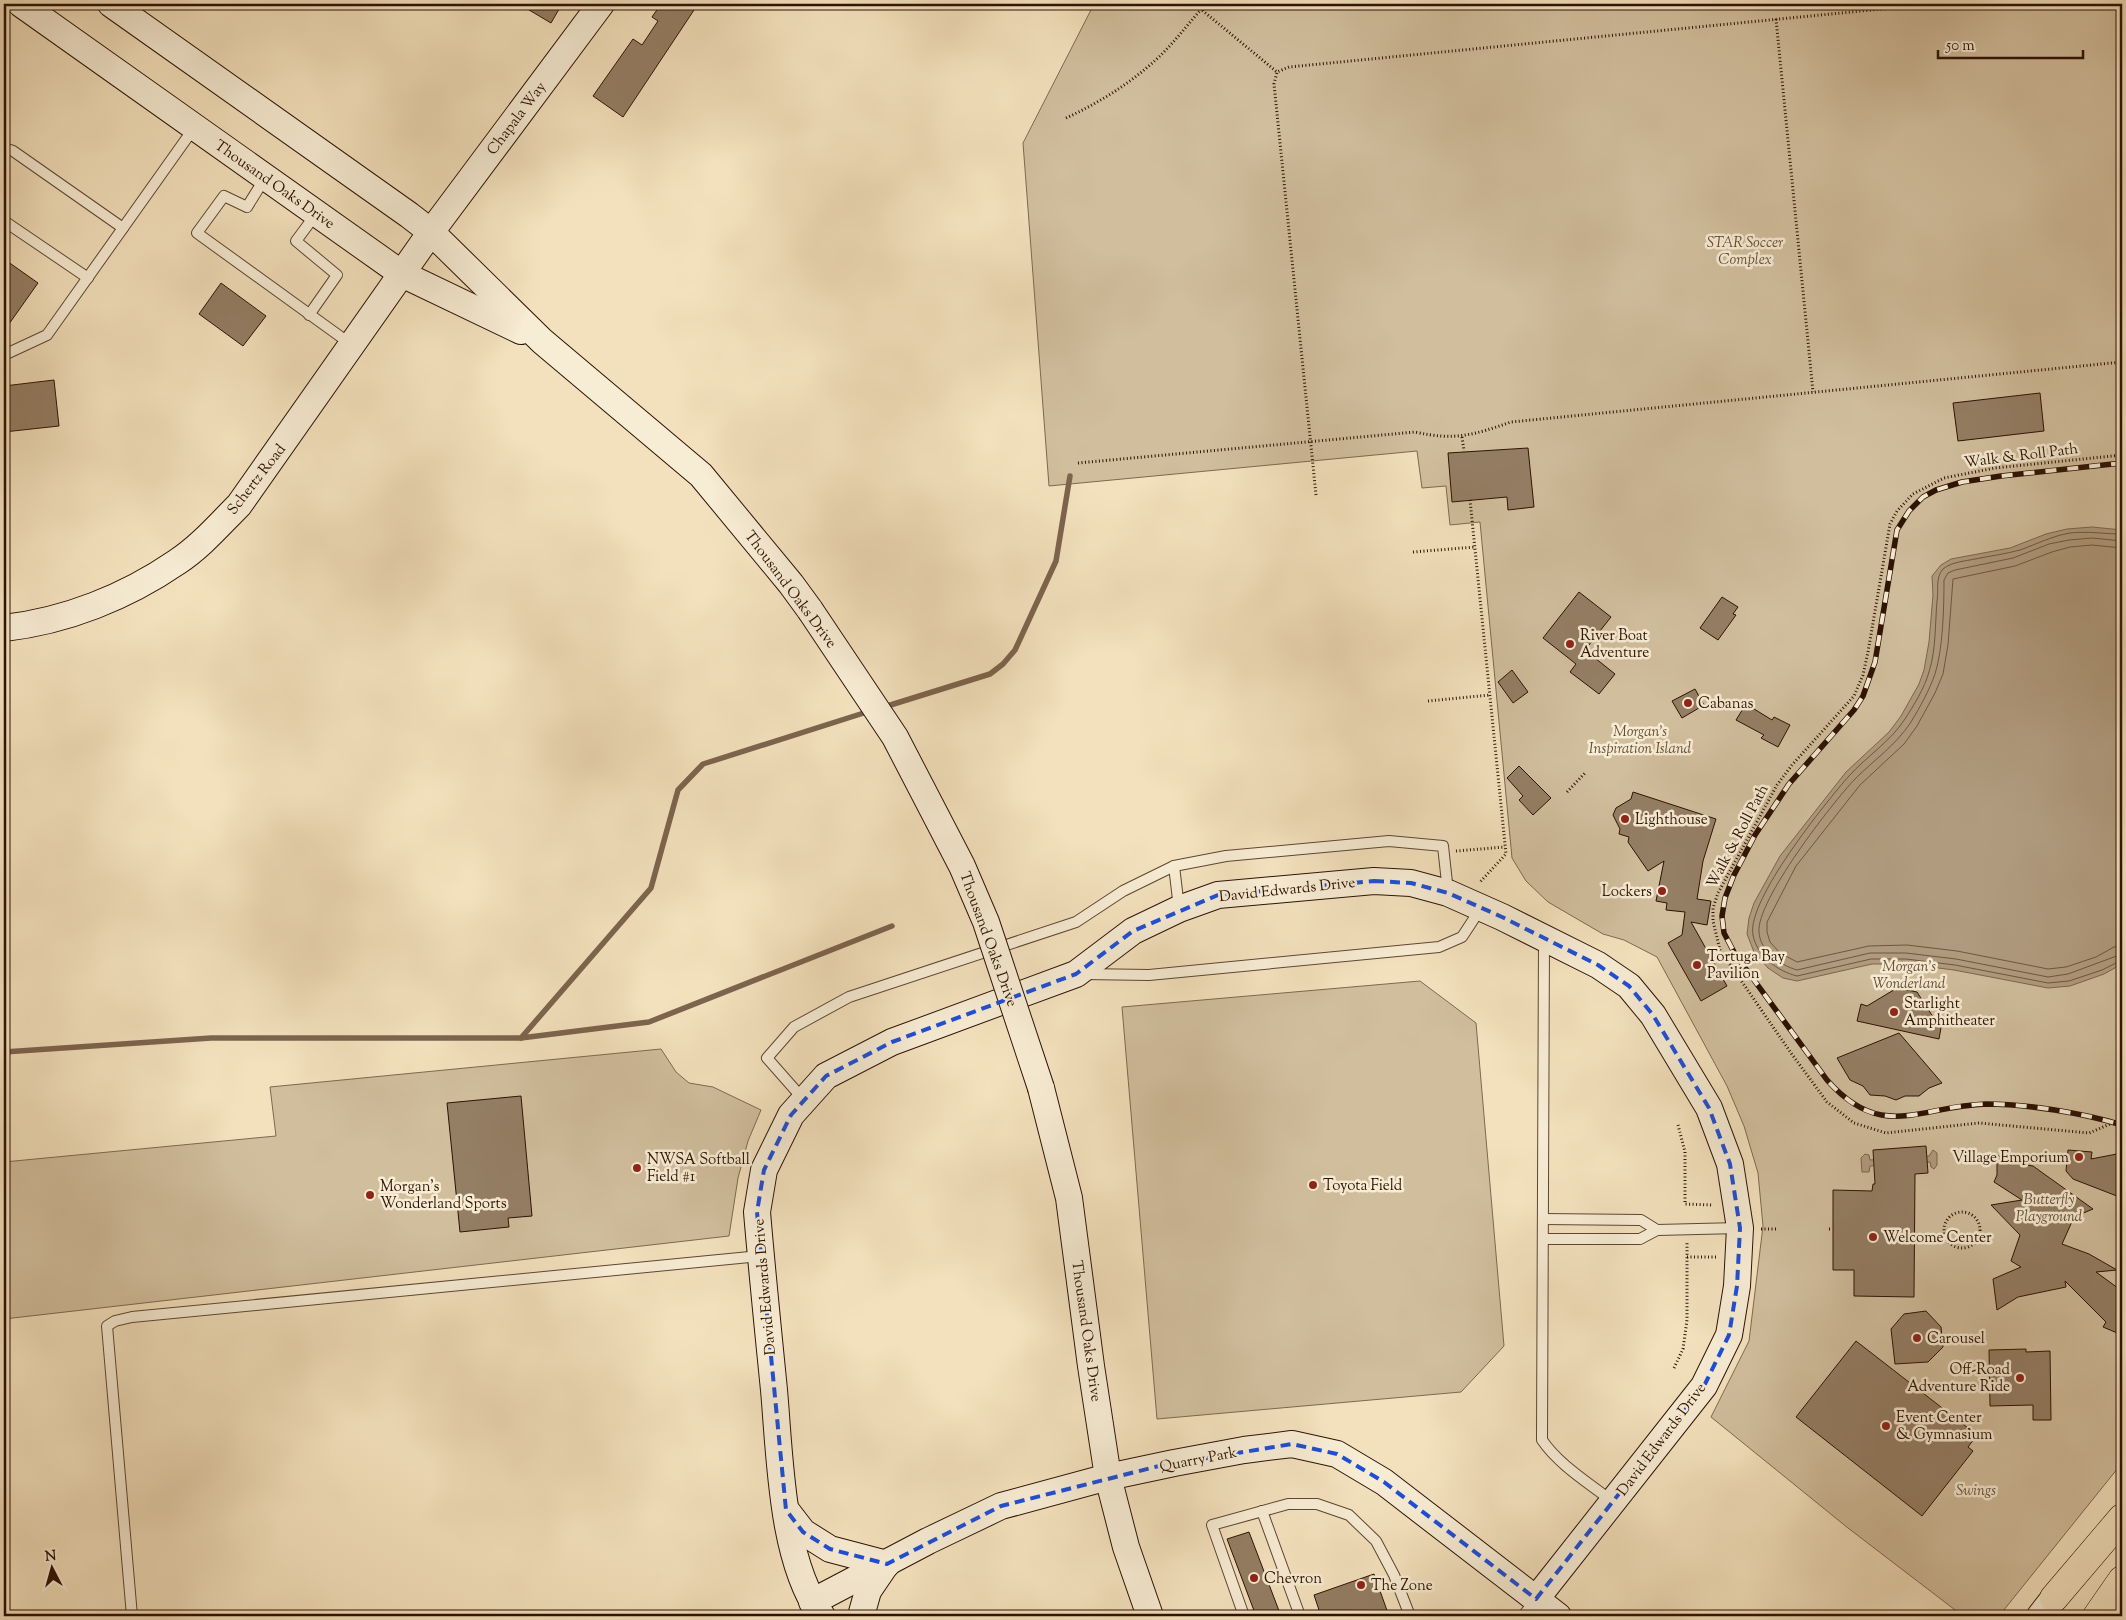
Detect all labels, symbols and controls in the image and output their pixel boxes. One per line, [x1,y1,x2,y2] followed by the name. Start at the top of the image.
[1938,28,2084,60] scale bar
[1945,36,1975,57] text: 50 m
[483,77,552,160] street label: Chapala Way
[210,136,338,235] street label: Thousand Oaks Drive
[1707,233,1784,271] park label: STAR Soccer Complex
[1963,439,2080,474] street label: Walk & Roll Path
[223,440,292,520] street label: Schertz Road
[739,527,841,653] street label: Thousand Oaks Drive
[1580,626,1649,664] place label: River Boat Adventure
[1564,638,1576,650] marker: River Boat Adventure
[1698,694,1754,715] place label: Cabanas
[1682,697,1694,709] marker: Cabanas
[1589,722,1692,760] park label: Morgan's Inspiration Island
[1702,781,1775,892] street label: Walk & Roll Path
[1635,810,1708,831] place label: Lighthouse
[1619,813,1631,825] marker: Lighthouse
[953,869,1022,1010] street label: Thousand Oaks Drive
[1218,873,1356,908] street label: David Edwards Drive
[1602,882,1652,903] place label: Lockers
[1656,885,1668,897] marker: Lockers
[1707,947,1785,985] place label: Tortuga Bay Pavilion
[1872,957,1946,995] park label: Morgan's Wonderland
[1691,959,1703,971] marker: Tortuga Bay Pavilion
[1904,994,1995,1032] place label: Starlight Amphitheater
[1888,1006,1900,1018] marker: Starlight Amphitheater
[1952,1148,2070,1169] place label: Village Emporium
[647,1150,750,1188] place label: NWSA Softball Field #1
[2073,1151,2085,1163] marker: Village Emporium
[631,1162,643,1174] marker: NWSA Softball Field #1
[1323,1176,1403,1197] place label: Toyota Field
[380,1177,507,1215] place label: Morgan’s Wonderland Sports
[1307,1179,1319,1191] marker: Toyota Field
[364,1189,376,1201] marker: Morgan’s Wonderland Sports
[2016,1190,2083,1228] park label: Butterfly Playground
[749,1218,782,1356] street label: David Edwards Drive
[1883,1228,1992,1249] place label: Welcome Center
[1867,1231,1879,1243] marker: Welcome Center
[1065,1259,1106,1403] street label: Thousand Oaks Drive
[1927,1329,1985,1350] place label: Carousel
[1911,1332,1923,1344] marker: Carousel
[1907,1360,2011,1398] place label: Off-Road Adventure Ride
[2014,1372,2026,1384] marker: Off-Road Adventure Ride
[1613,1379,1712,1501] street label: David Edwards Drive
[1896,1408,1993,1446] place label: Event Center & Gymnasium
[1880,1420,1892,1432] marker: Event Center & Gymnasium
[1158,1443,1239,1478] street label: Quarry Park
[1956,1481,1996,1502] park label: Swings
[28,1542,78,1592] north arrow
[44,1547,57,1568] text: N
[1264,1569,1322,1590] place label: Chevron
[1248,1572,1260,1584] marker: Chevron
[1371,1576,1433,1597] place label: The Zone
[1355,1579,1367,1591] marker: The Zone

